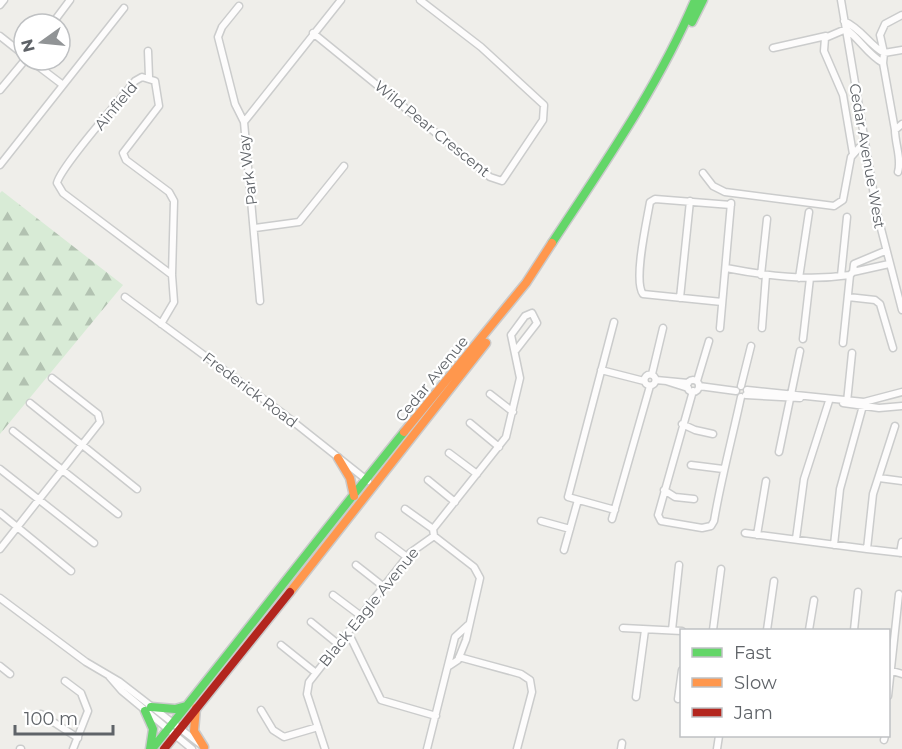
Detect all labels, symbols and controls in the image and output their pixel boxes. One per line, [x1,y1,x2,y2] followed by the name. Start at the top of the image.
[12,12,72,72] north arrow
[17,37,39,54] text: N
[371,76,494,181] street label: Wild Pear Crescent
[90,78,141,134] street label: Ainfield
[845,82,890,230] street label: Cedar Avenue West
[234,133,261,206] street label: Park Way
[391,332,472,425] street label: Cedar Avenue
[199,348,301,431] street label: Frederick Road
[315,543,423,670] street label: Black Eagle Avenue
[680,629,890,737] legend
[734,642,772,664] text: Fast
[734,672,777,694] text: Slow
[15,698,112,736] scale bar
[733,702,773,724] text: Jam
[24,708,78,730] text: 100 m

